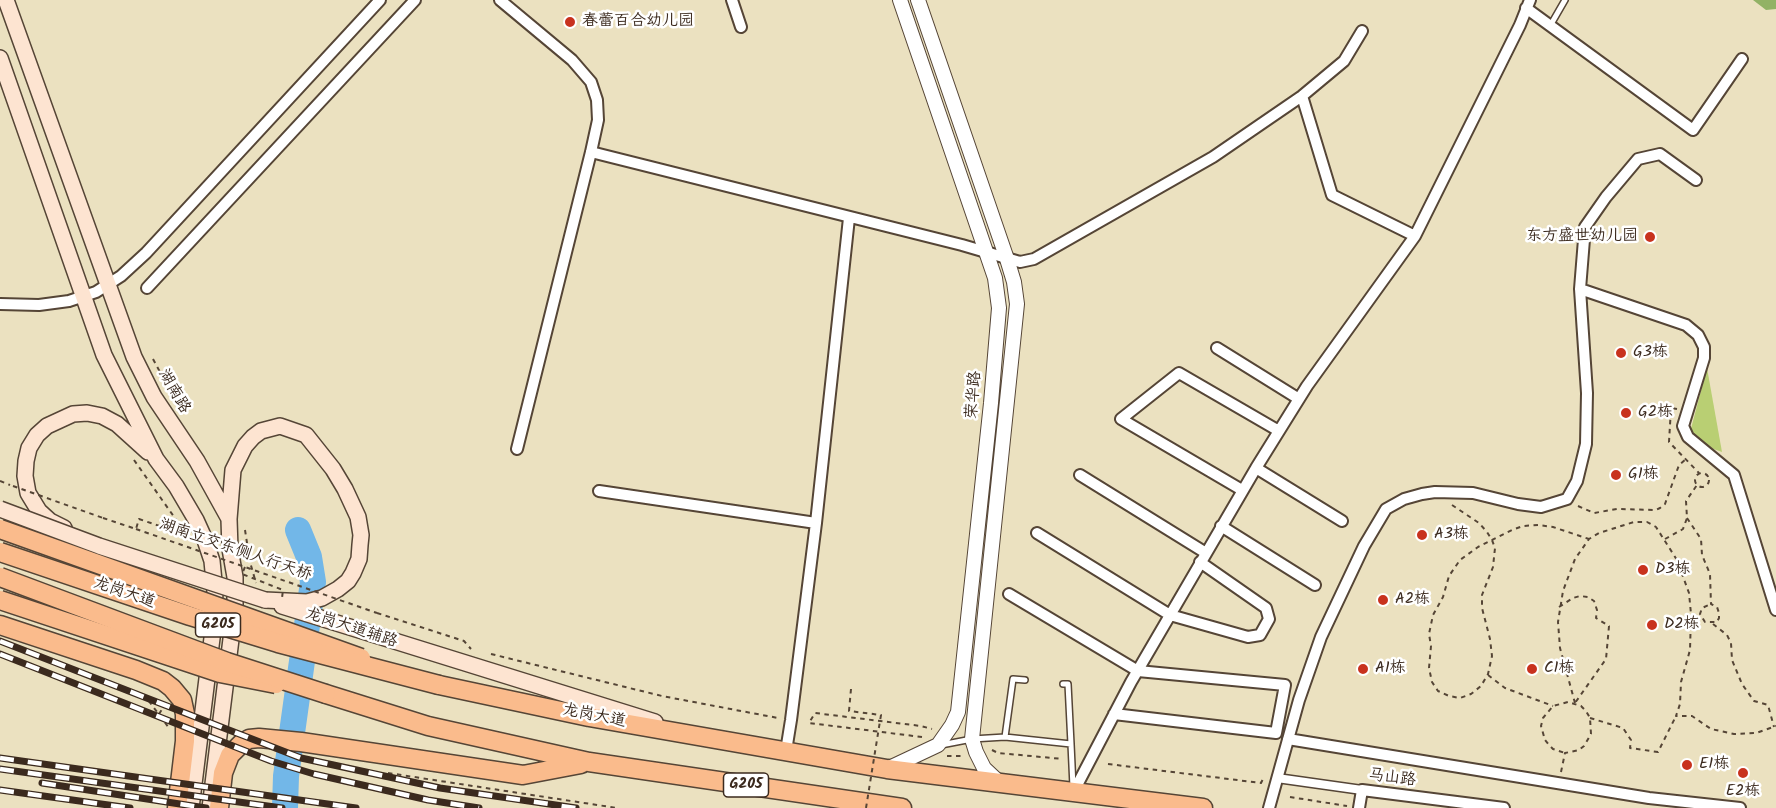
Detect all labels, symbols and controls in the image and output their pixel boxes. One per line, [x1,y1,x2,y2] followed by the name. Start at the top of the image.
[582,12,694,32] place label: 春蕾百合幼儿园
[563,15,577,29] marker: 春蕾百合幼儿园
[1526,227,1638,247] place label: 东方盛世幼儿园
[1643,230,1657,244] marker: 东方盛世幼儿园
[1633,343,1668,363] place label: G3栋
[1614,346,1628,360] marker: G3栋
[153,366,193,418] street label: 湖南路
[963,370,987,420] street label: 荣华路
[1638,403,1673,423] place label: G2栋
[1619,406,1633,420] marker: G2栋
[1628,465,1659,485] place label: G1栋
[1609,468,1623,482] marker: G1栋
[156,516,314,586] street label: 湖南立交东侧人行天桥
[1434,525,1469,545] place label: A3栋
[1415,528,1429,542] marker: A3栋
[1655,560,1690,580] place label: D3栋
[1636,563,1650,577] marker: D3栋
[91,575,157,613] street label: 龙岗大道
[1395,590,1430,610] place label: A2栋
[1376,593,1390,607] marker: A2栋
[302,605,400,653] street label: 龙岗大道辅路
[196,613,240,637] road number: G205
[1664,615,1700,635] place label: D2栋
[1645,618,1659,632] marker: D2栋
[1375,659,1406,679] place label: A1栋
[1544,659,1575,679] place label: C1栋
[1356,662,1370,676] marker: A1栋
[1525,662,1539,676] marker: C1栋
[561,701,627,733] street label: 龙岗大道
[1699,755,1729,775] place label: E1栋
[1680,758,1694,772] marker: E1栋
[1736,766,1750,780] marker: E2栋
[1367,767,1417,791] street label: 马山路
[724,773,768,797] road number: G205
[1726,782,1760,802] place label: E2栋

